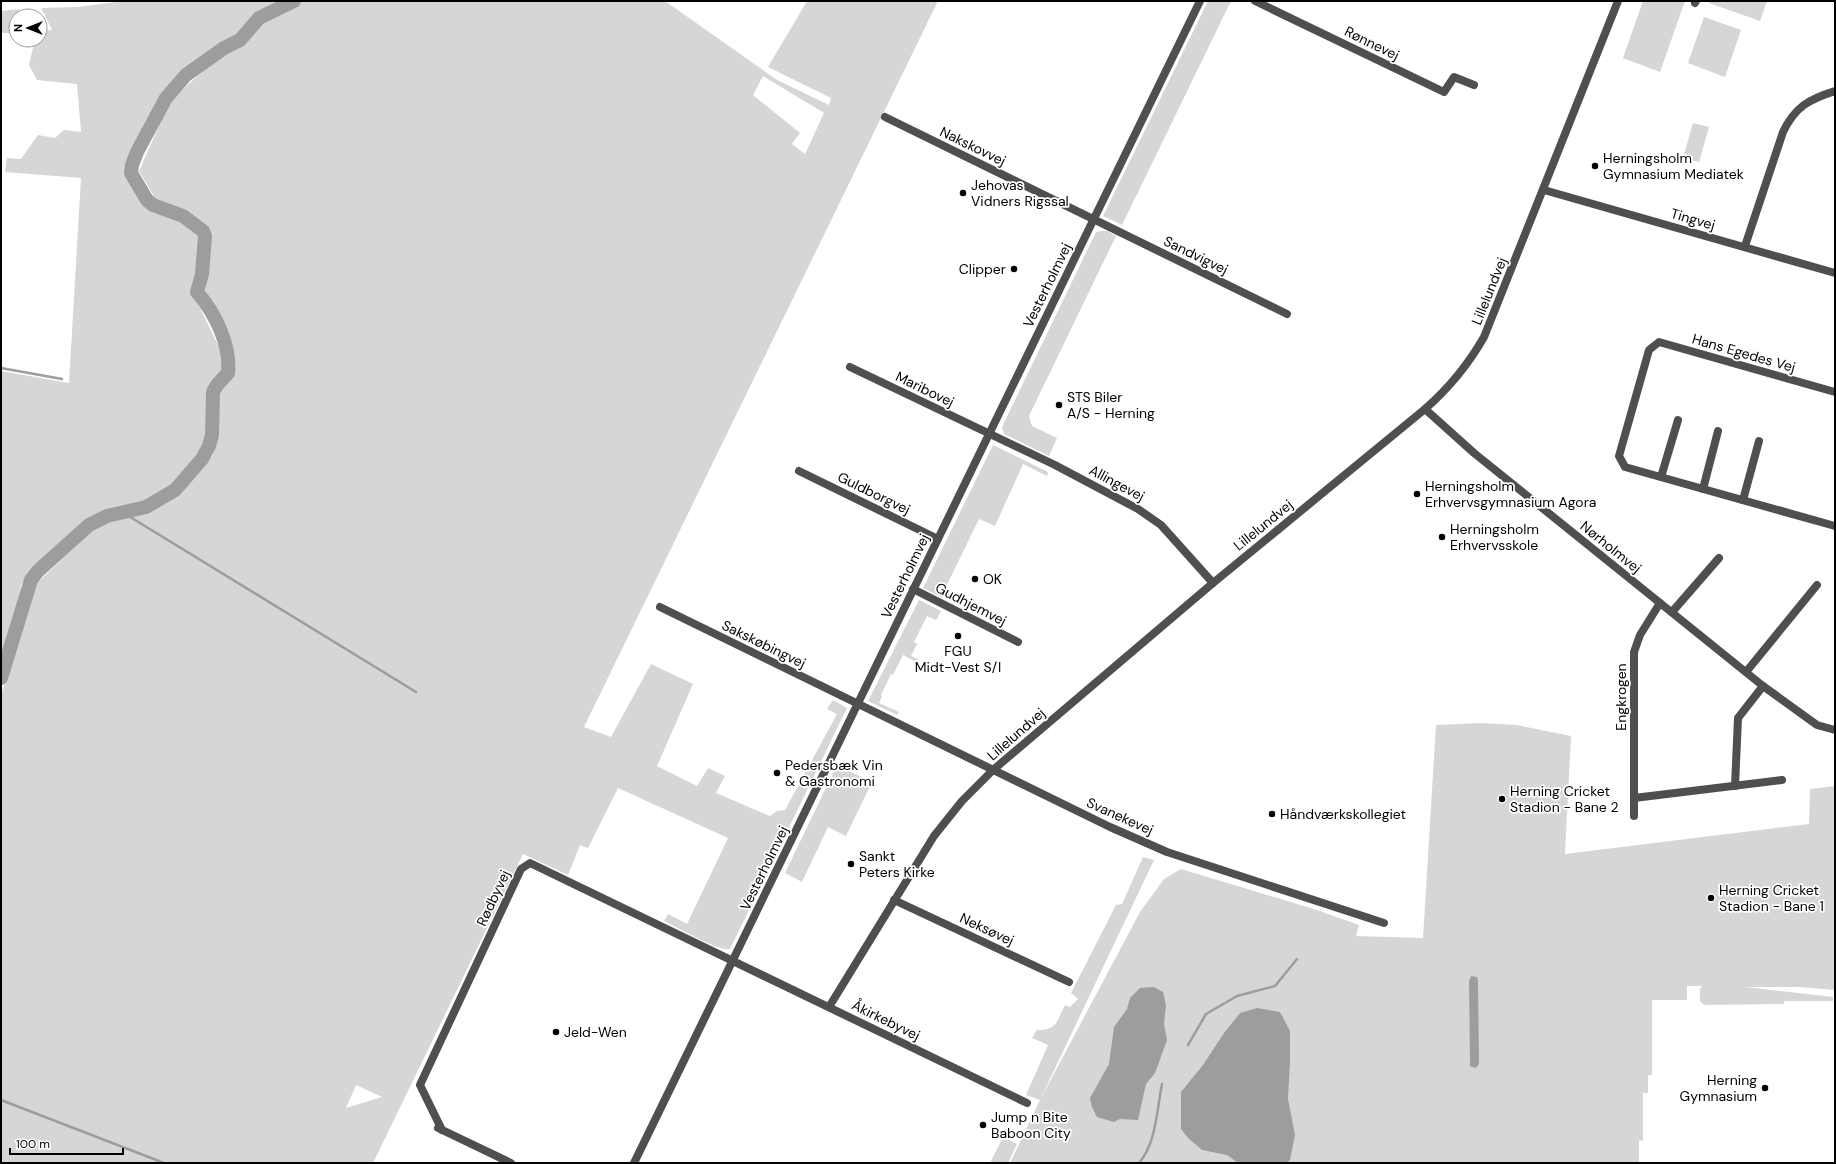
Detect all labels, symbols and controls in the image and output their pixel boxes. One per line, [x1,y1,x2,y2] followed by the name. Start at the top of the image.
[8,8,48,48] north arrow
[1342,22,1402,64] street label: Rønnevej
[11,24,25,32] text: N
[937,122,1009,170] street label: Nakskovvej
[1603,149,1744,183] place label: Herningsholm Gymnasium Mediatek
[1590,161,1600,171] marker: Herningsholm Gymnasium Mediatek
[971,176,1069,210] place label: Jehovas Vidners Rigssal
[958,188,968,198] marker: Jehovas Vidners Rigssal
[1669,204,1717,234] street label: Tingvej
[1161,232,1231,278] street label: Sandvigvej
[1019,240,1075,330] street label: Vesterholmvej
[1467,255,1511,327] street label: Lillelundvej
[959,260,1006,278] place label: Clipper
[1009,264,1019,274] marker: Clipper
[1690,330,1798,376] street label: Hans Egedes Vej
[893,367,957,411] street label: Maribovej
[1067,388,1155,422] place label: STS Biler A/S - Herning
[1054,400,1064,410] marker: STS Biler A/S - Herning
[1086,461,1148,505] street label: Allingevej
[835,468,913,518] street label: Guldborgvej
[1425,477,1596,511] place label: Herningsholm Erhvervsgymnasium Agora
[1412,489,1422,499] marker: Herningsholm Erhvervsgymnasium Agora
[1230,496,1296,554] street label: Lillelundvej
[1577,517,1645,577] street label: Nørholmvej
[1450,520,1539,554] place label: Herningsholm Erhvervsskole
[877,531,933,621] street label: Vesterholmvej
[1437,532,1447,542] marker: Herningsholm Erhvervsskole
[983,570,1002,588] place label: OK
[970,574,980,584] marker: OK
[932,578,1010,630] street label: Gudhjemvej
[719,616,809,672] street label: Sakskøbingvej
[953,631,963,641] marker: FGU Midt-Vest S/I
[915,642,1001,676] place label: FGU Midt-Vest S/I
[1612,663,1630,731] street label: Engkrogen
[983,704,1049,764] street label: Lillelundvej
[785,756,883,790] place label: Pedersbæk Vin & Gastronomi
[772,768,782,778] marker: Pedersbæk Vin & Gastronomi
[1510,782,1619,816] place label: Herning Cricket Stadion - Bane 2
[1084,793,1156,839] street label: Svanekevej
[1497,794,1507,804] marker: Herning Cricket Stadion - Bane 2
[1280,805,1406,823] place label: Håndværkskollegiet
[1267,809,1277,819] marker: Håndværkskollegiet
[736,823,792,913] street label: Vesterholmvej
[859,847,935,881] place label: Sankt Peters Kirke
[846,859,856,869] marker: Sankt Peters Kirke
[472,867,514,929] street label: Rødbyvej
[1719,881,1824,915] place label: Herning Cricket Stadion - Bane 1
[1706,893,1716,903] marker: Herning Cricket Stadion - Bane 1
[957,909,1017,949] street label: Neksøvej
[849,996,923,1044] street label: Åkirkebyvej
[564,1023,627,1041] place label: Jeld-Wen
[551,1027,561,1037] marker: Jeld-Wen
[1680,1071,1757,1105] place label: Herning Gymnasium
[1760,1083,1770,1093] marker: Herning Gymnasium
[991,1108,1071,1142] place label: Jump n Bite Baboon City
[978,1120,988,1130] marker: Jump n Bite Baboon City
[10,1130,123,1156] scale bar
[16,1136,50,1152] text: 100 m

